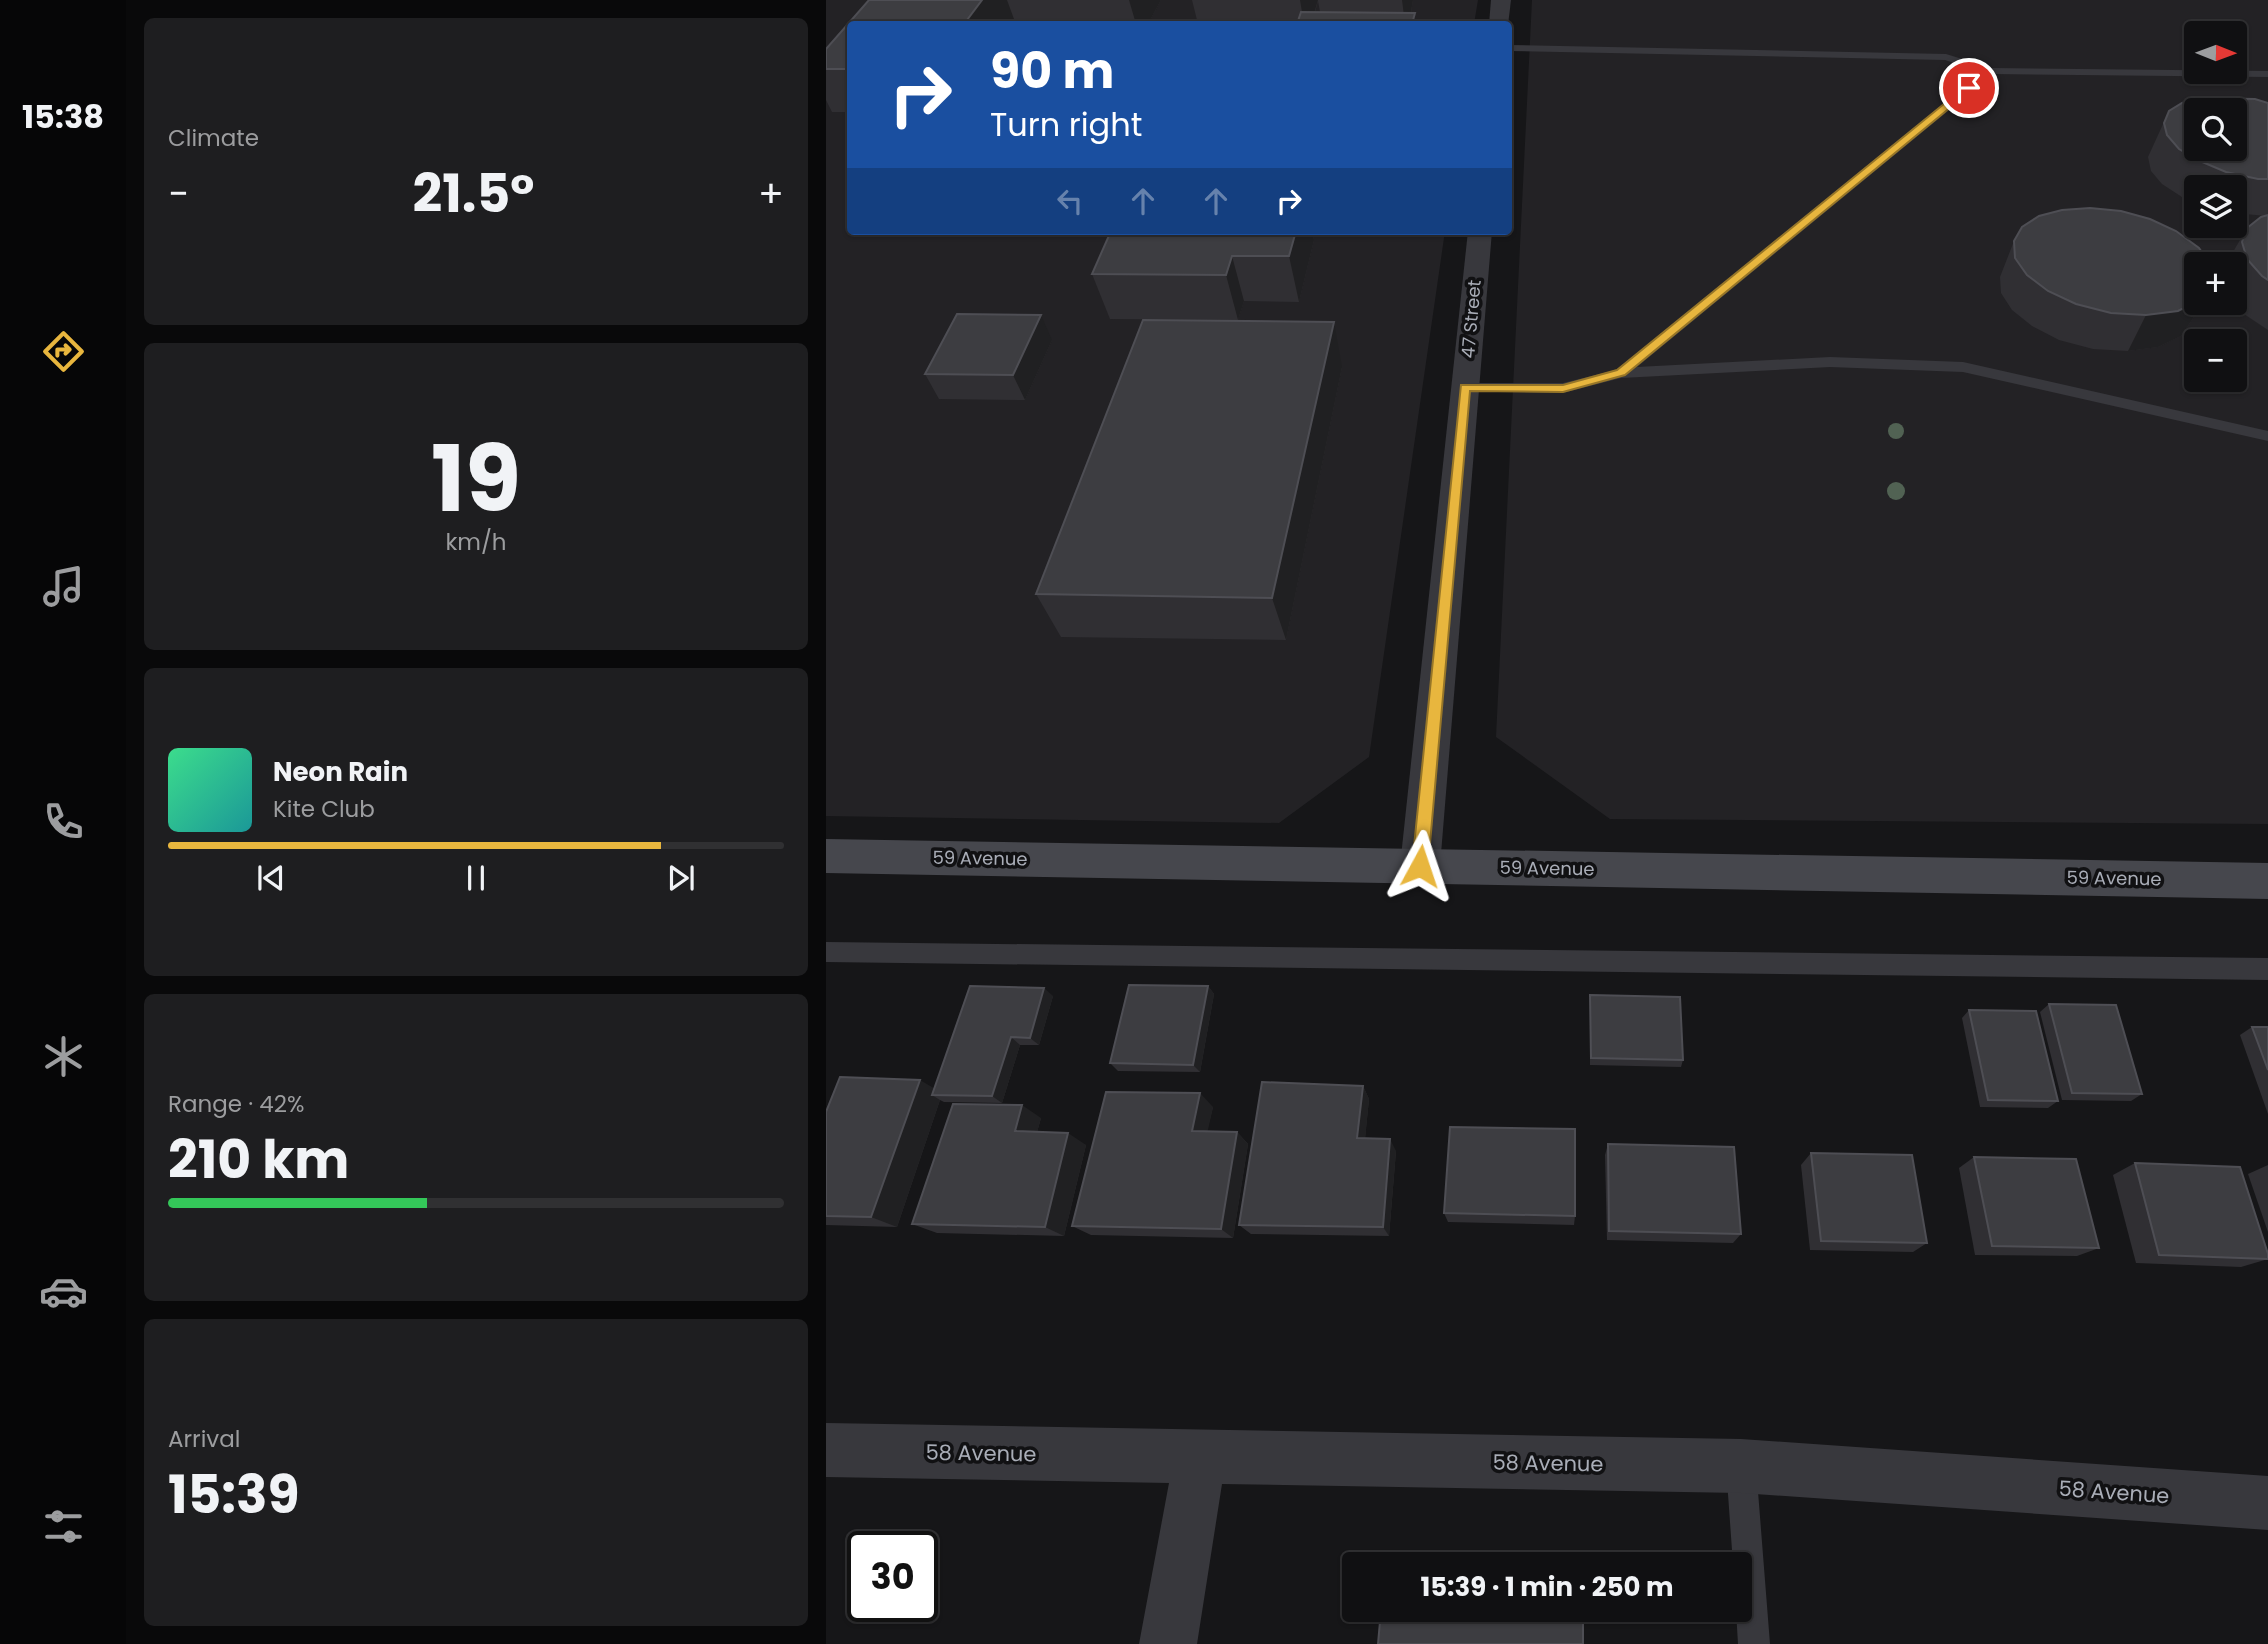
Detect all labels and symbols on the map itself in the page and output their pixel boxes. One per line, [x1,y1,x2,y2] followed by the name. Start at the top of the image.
[2184,21,2247,84] north arrow
[1939,58,1999,118] pin
[1455,279,1487,359] street label: 47 Street
[1383,829,1457,903] position arrow
[932,845,1028,871] street label: 59 Avenue
[1499,855,1595,881] street label: 59 Avenue
[2066,865,2162,891] street label: 59 Avenue
[925,1438,1037,1468] street label: 58 Avenue
[1492,1448,1604,1478] street label: 58 Avenue
[2058,1474,2170,1510] street label: 58 Avenue
[847,1531,938,1622] speed limit sign: 30

